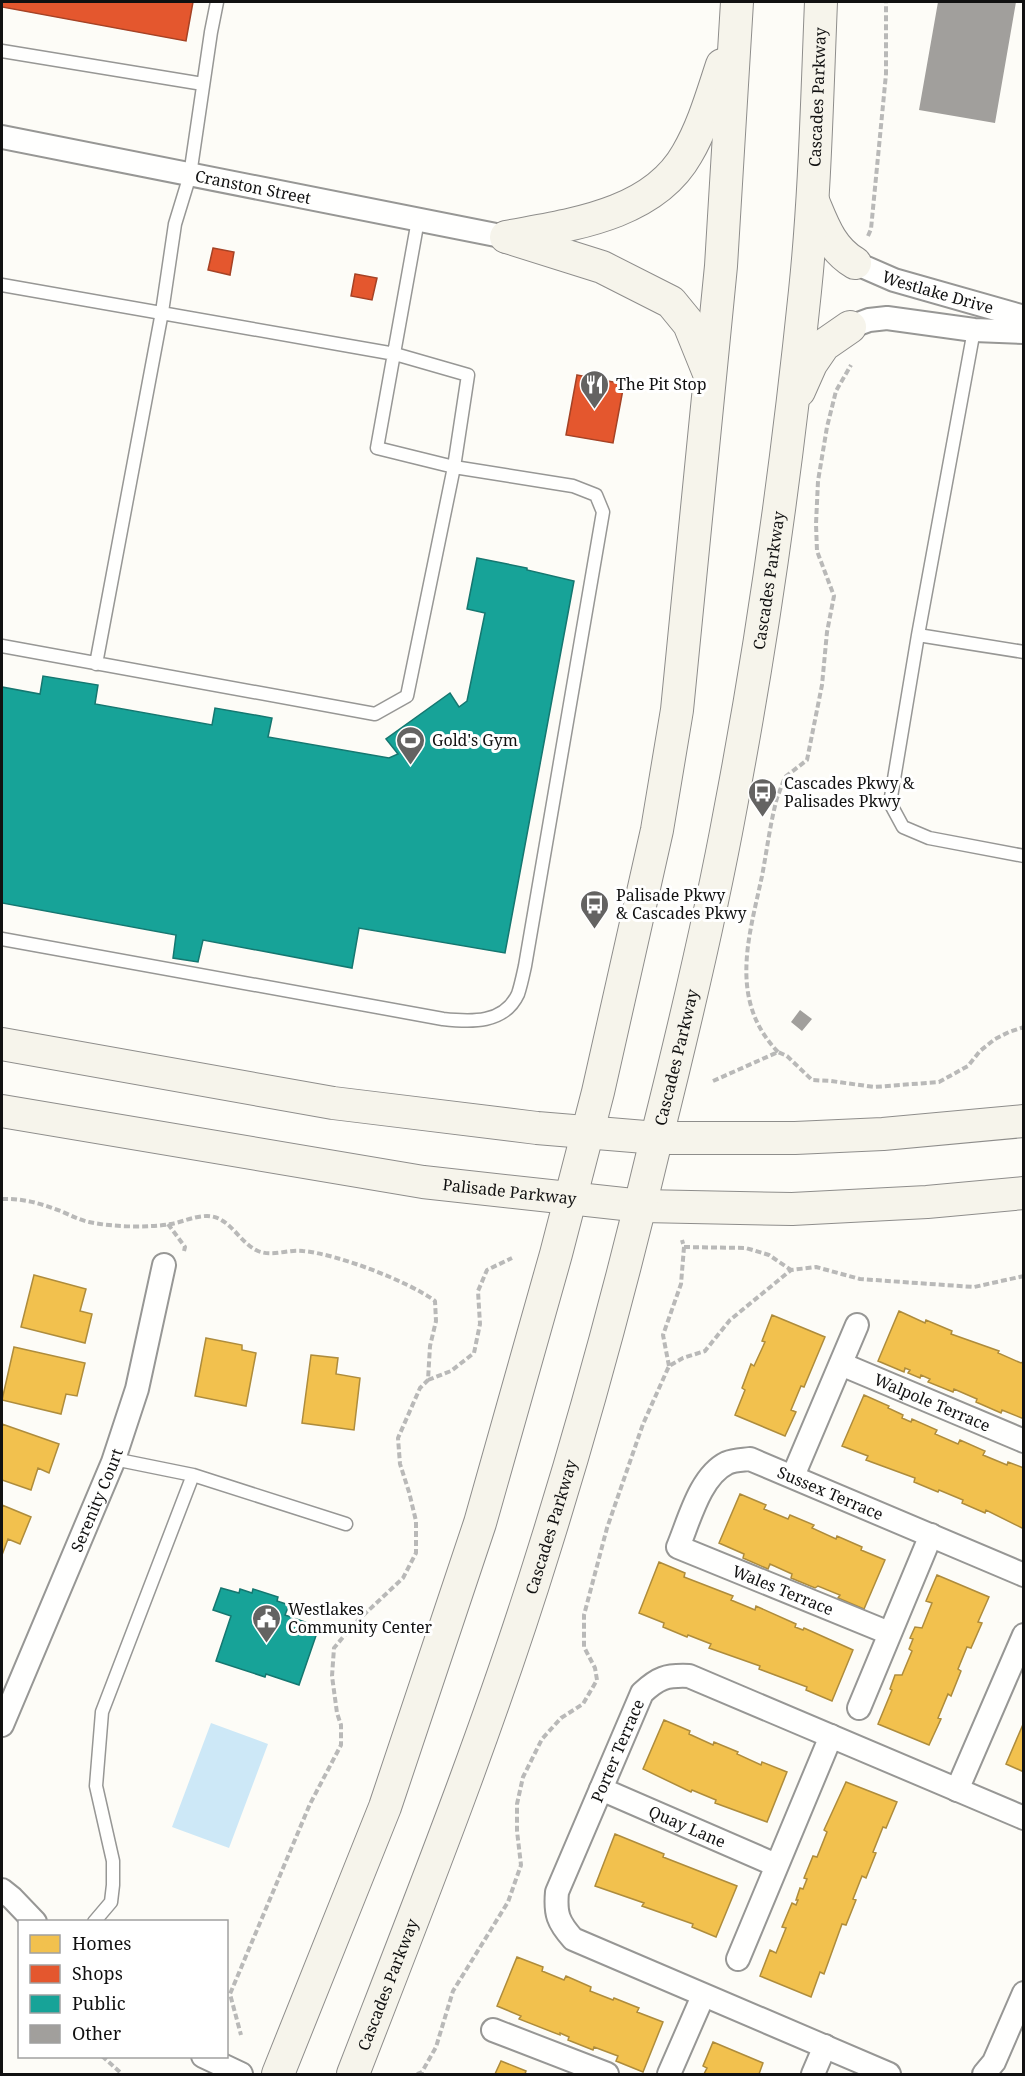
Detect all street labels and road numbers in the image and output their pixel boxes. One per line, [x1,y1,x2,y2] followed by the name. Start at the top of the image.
[803,26,831,168] street label: Cascades Parkway
[193,165,313,209] street label: Cranston Street
[879,265,996,319] street label: Westlake Drive
[747,509,790,651] street label: Cascades Parkway
[649,986,703,1128] street label: Cascades Parkway
[441,1173,579,1210] street label: Palisade Parkway
[871,1368,994,1437] street label: Walpole Terrace
[65,1445,128,1555] street label: Serenity Court
[520,1456,582,1597] street label: Cascades Parkway
[774,1461,887,1525] street label: Sussex Terrace
[729,1560,837,1620] street label: Wales Terrace
[586,1696,649,1806] street label: Porter Terrace
[645,1800,729,1853] street label: Quay Lane
[352,1914,424,2054] street label: Cascades Parkway

